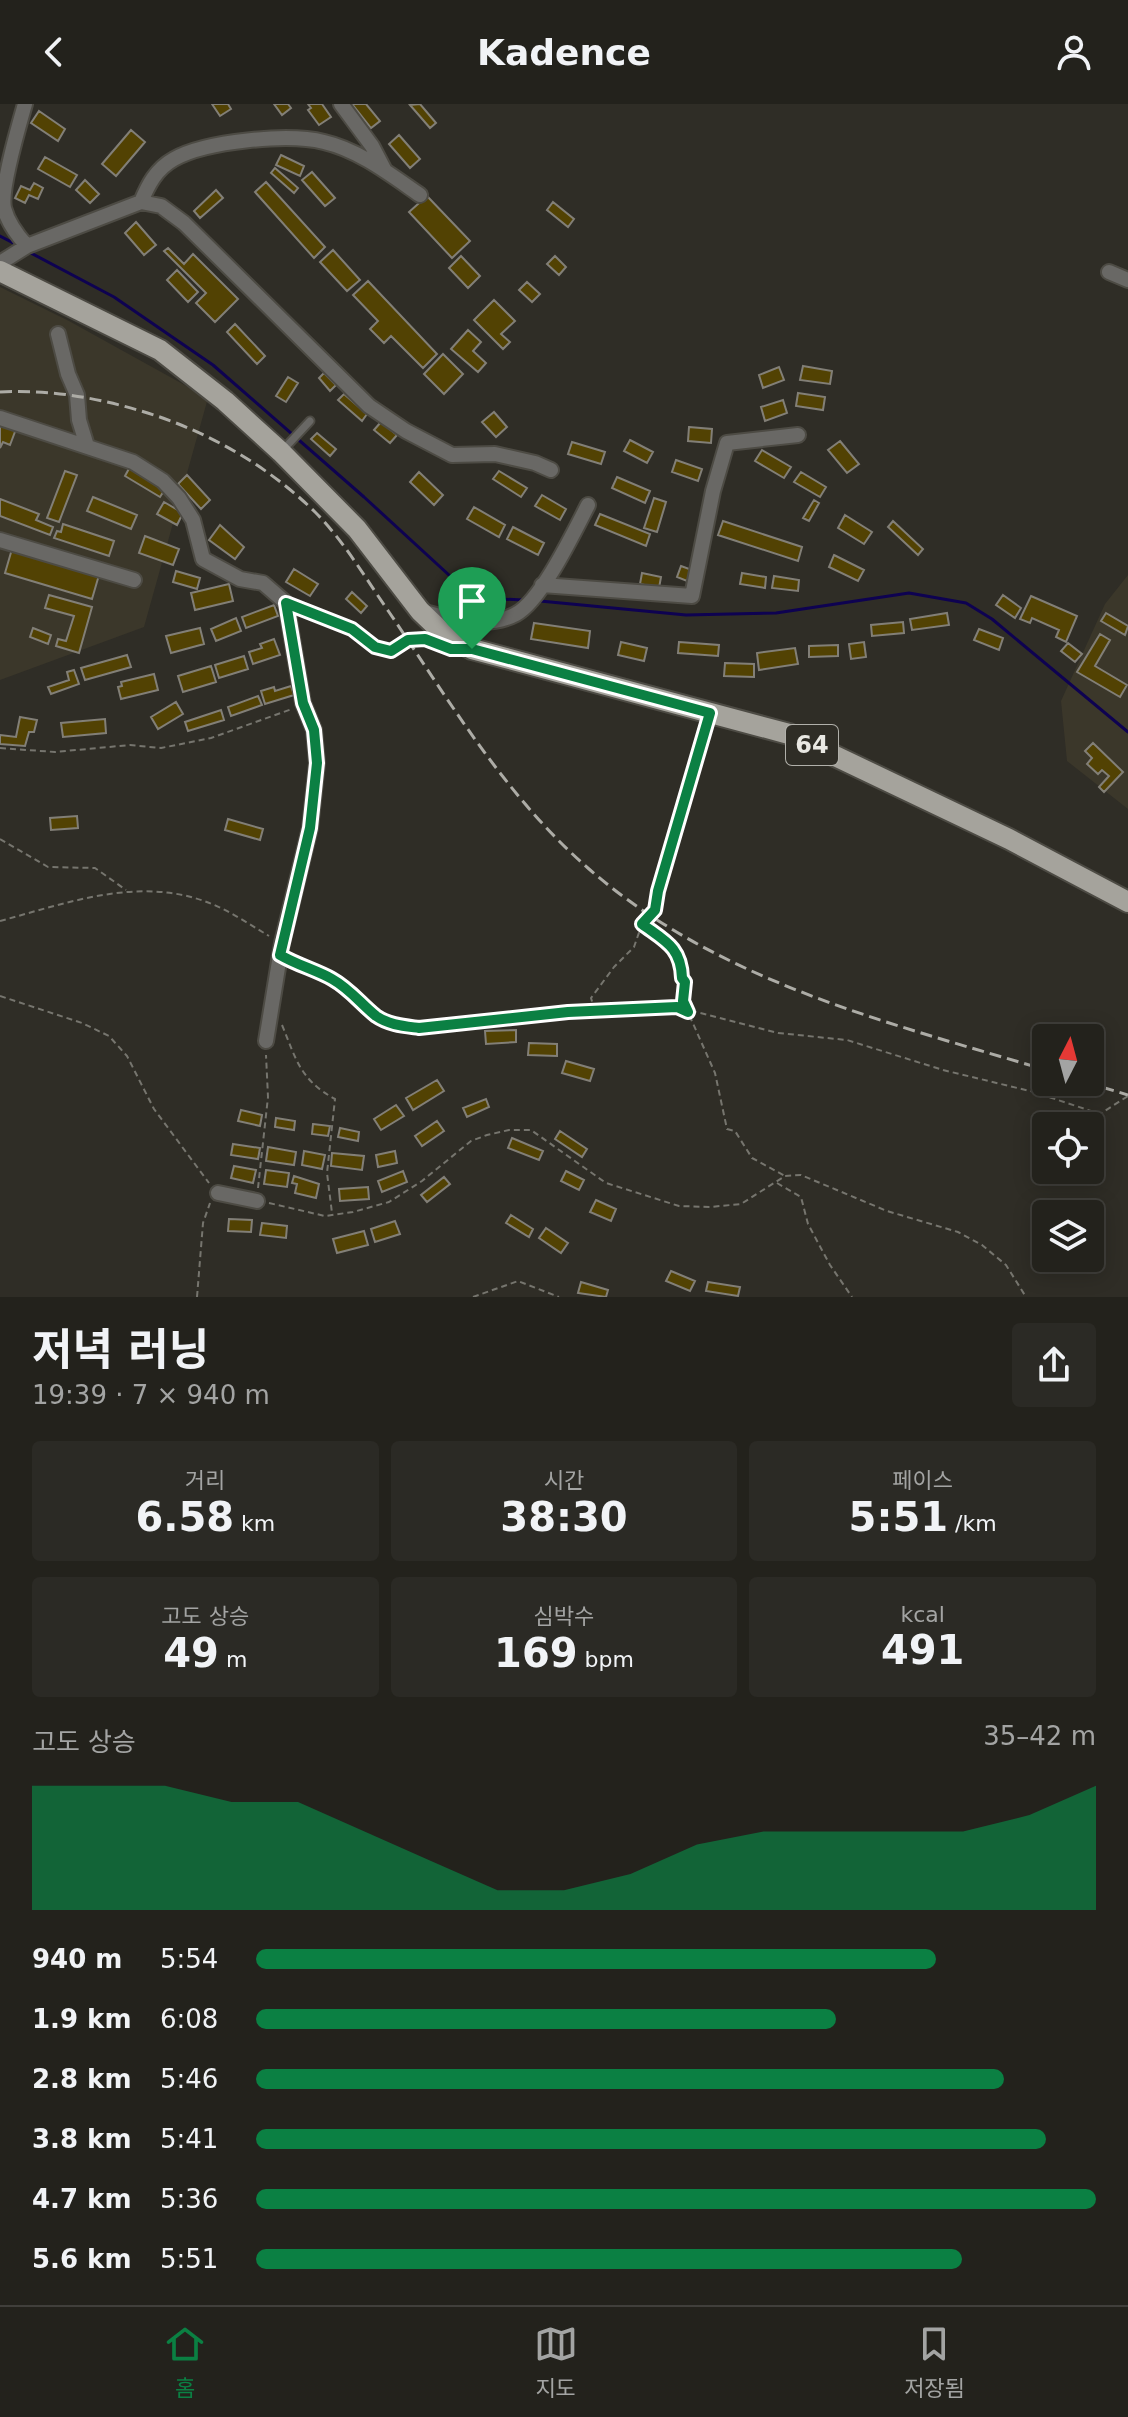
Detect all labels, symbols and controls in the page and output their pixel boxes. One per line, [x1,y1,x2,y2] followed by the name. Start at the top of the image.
[32,30,76,74] icon: back
[1052,30,1096,74] icon: person
[477,32,651,73] text: Kadence
[438,567,506,649] pin
[450,579,494,623] icon: arrive
[786,725,838,765] road number: 64
[1032,1024,1104,1096] north arrow
[1032,1024,1104,1272] map controls
[1032,1112,1104,1184] button: locate
[1032,1200,1104,1272] button: layers
[1012,1323,1096,1407] button: share
[32,1324,209,1375] text: 저녁 러닝
[32,1380,270,1410] text: 19:39 · 7 × 940 m
[185,1468,226,1493] text: 거리
[544,1468,584,1493] text: 시간
[892,1468,953,1493] text: 페이스
[135,1494,234,1540] text: 6.58
[500,1494,628,1540] text: 38:30
[849,1494,948,1540] text: 5:51
[234,1511,275,1536] text: km
[948,1511,997,1536] text: /km
[900,1602,945,1627] text: kcal
[161,1604,249,1629] text: 고도 상승
[534,1604,594,1629] text: 심박수
[881,1627,964,1673] text: 491
[163,1630,219,1676] text: 49
[494,1630,578,1676] text: 169
[219,1647,247,1672] text: m
[578,1647,634,1672] text: bpm
[983,1721,1096,1751] text: 35–42 m
[32,1727,136,1757] text: 고도 상승
[32,1944,122,1974] text: 940 m
[160,1944,218,1974] text: 5:54
[32,2004,132,2034] text: 1.9 km
[160,2004,218,2034] text: 6:08
[32,2064,132,2094] text: 2.8 km
[160,2064,218,2094] text: 5:46
[32,2124,132,2154] text: 3.8 km
[160,2124,218,2154] text: 5:41
[32,2184,132,2214] text: 4.7 km
[160,2184,218,2214] text: 5:36
[32,2244,132,2274] text: 5.6 km
[160,2244,218,2274] text: 5:51
[163,2322,207,2402] tab: 홈
[534,2322,578,2402] tab: 지도
[904,2322,965,2402] tab: 저장됨

